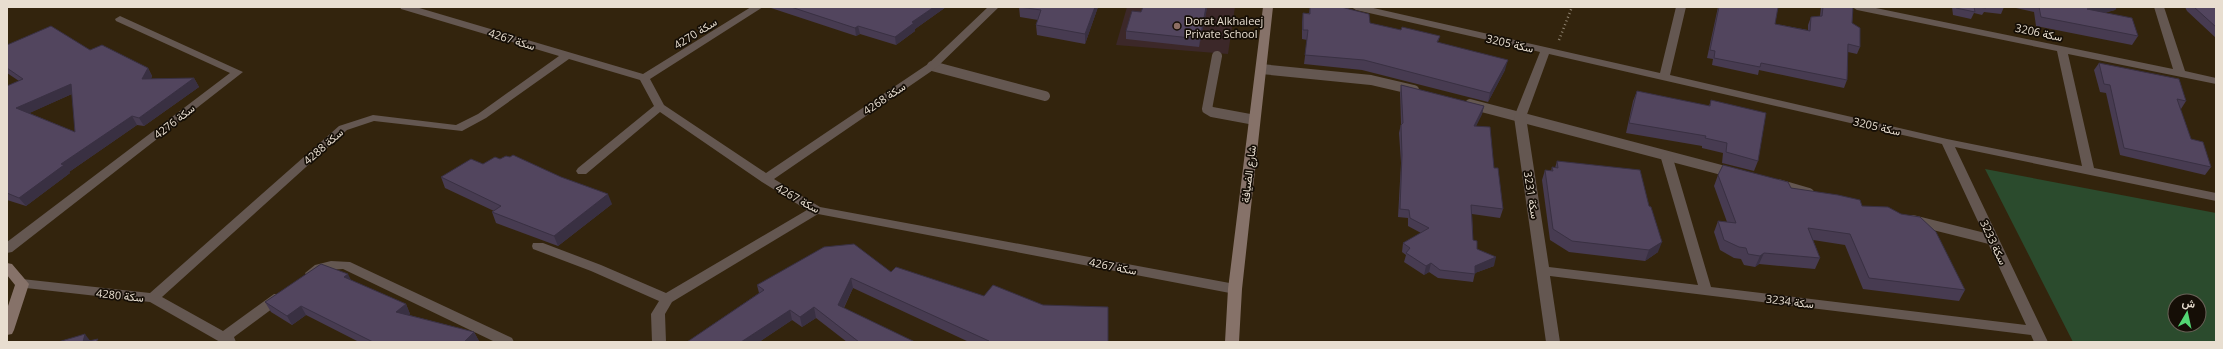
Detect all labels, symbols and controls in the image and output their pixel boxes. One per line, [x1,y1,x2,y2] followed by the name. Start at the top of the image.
[1185,13,1263,41] place label: Dorat Alkhaleej Private School
[671,14,720,52] street label: سكة 4270
[2014,20,2064,44] street label: سكة 3206
[1172,21,1182,31] marker: Dorat Alkhaleej Private School
[487,25,537,53] street label: سكة 4267
[1485,30,1535,56] street label: سكة 3205
[860,78,908,118] street label: سكة 4268
[150,100,198,142] street label: سكة 4276
[1852,113,1902,139] street label: سكة 3205
[300,124,346,167] street label: سكة 4288
[1237,144,1260,204] street label: شارع الضيافة
[1521,170,1543,220] street label: سكة 3231
[773,180,823,216] street label: سكة 4267
[1977,217,2011,267] street label: سكة 3233
[1088,254,1138,278] street label: سكة 4267
[95,285,145,305] street label: سكة 4280
[1765,291,1815,311] street label: سكة 3234
[2167,293,2207,333] north arrow
[2181,294,2196,311] text: ش

